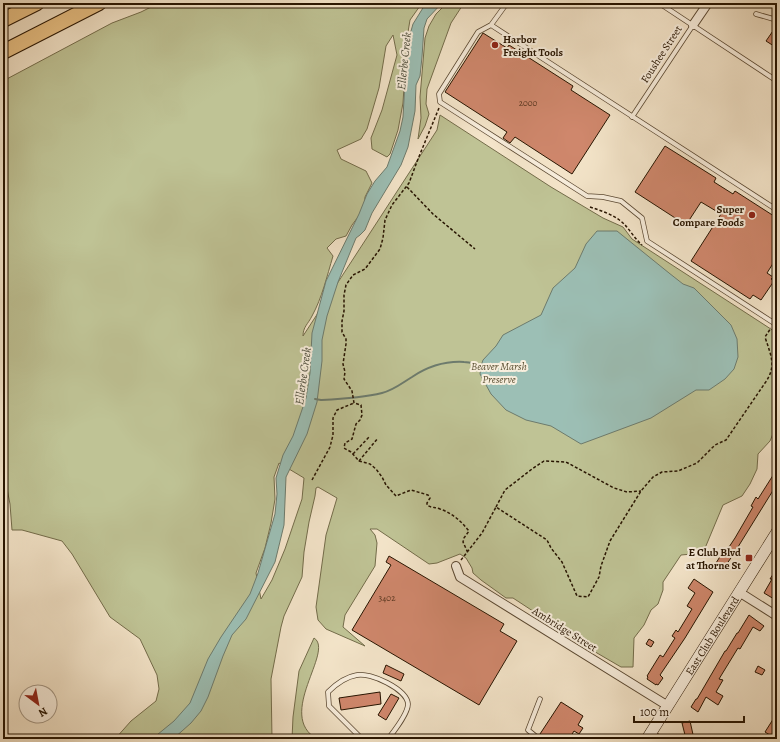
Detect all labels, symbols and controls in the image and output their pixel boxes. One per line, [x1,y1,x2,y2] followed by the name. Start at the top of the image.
[637,22,686,86] street label: Foushee Street
[393,31,415,91] water label: Ellerbe Creek
[503,32,563,60] place label: Harbor Freight Tools
[490,40,500,50] marker: Harbor Freight Tools
[519,97,538,109] house number: 2000
[673,202,745,230] place label: Super Compare Foods
[747,210,757,220] marker: Super Compare Foods
[291,346,315,406] water label: Ellerbe Creek
[471,359,527,387] park label: Beaver Marsh Preserve
[686,545,741,573] place label: E Club Blvd at Thorne St
[744,553,754,563] marker: E Club Blvd at Thorne St
[379,592,396,604] house number: 3402
[682,594,743,678] street label: East Club Boulevard
[529,603,600,656] street label: Ambridge Street
[18,684,58,724] north arrow
[634,698,744,724] scale bar
[36,704,50,721] text: N
[640,704,669,720] text: 100 m

